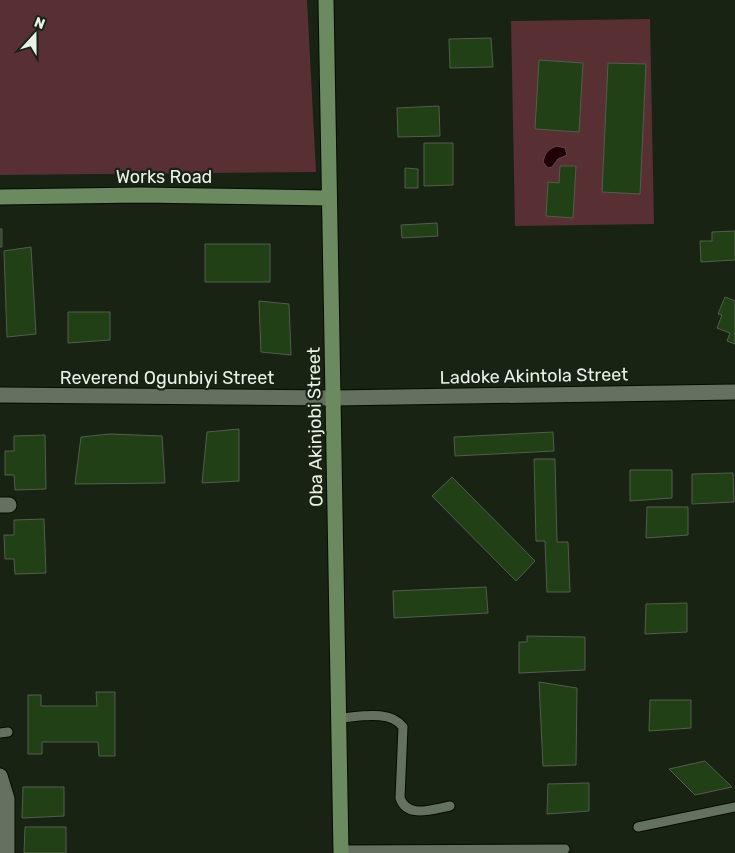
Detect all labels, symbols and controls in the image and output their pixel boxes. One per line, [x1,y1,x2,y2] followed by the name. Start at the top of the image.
[10,10,60,60] north arrow
[32,14,47,33] text: N
[116,166,212,188] street label: Works Road
[303,347,327,507] street label: Oba Akinjobi Street
[440,363,628,389] street label: Ladoke Akintola Street
[60,367,274,389] street label: Reverend Ogunbiyi Street

